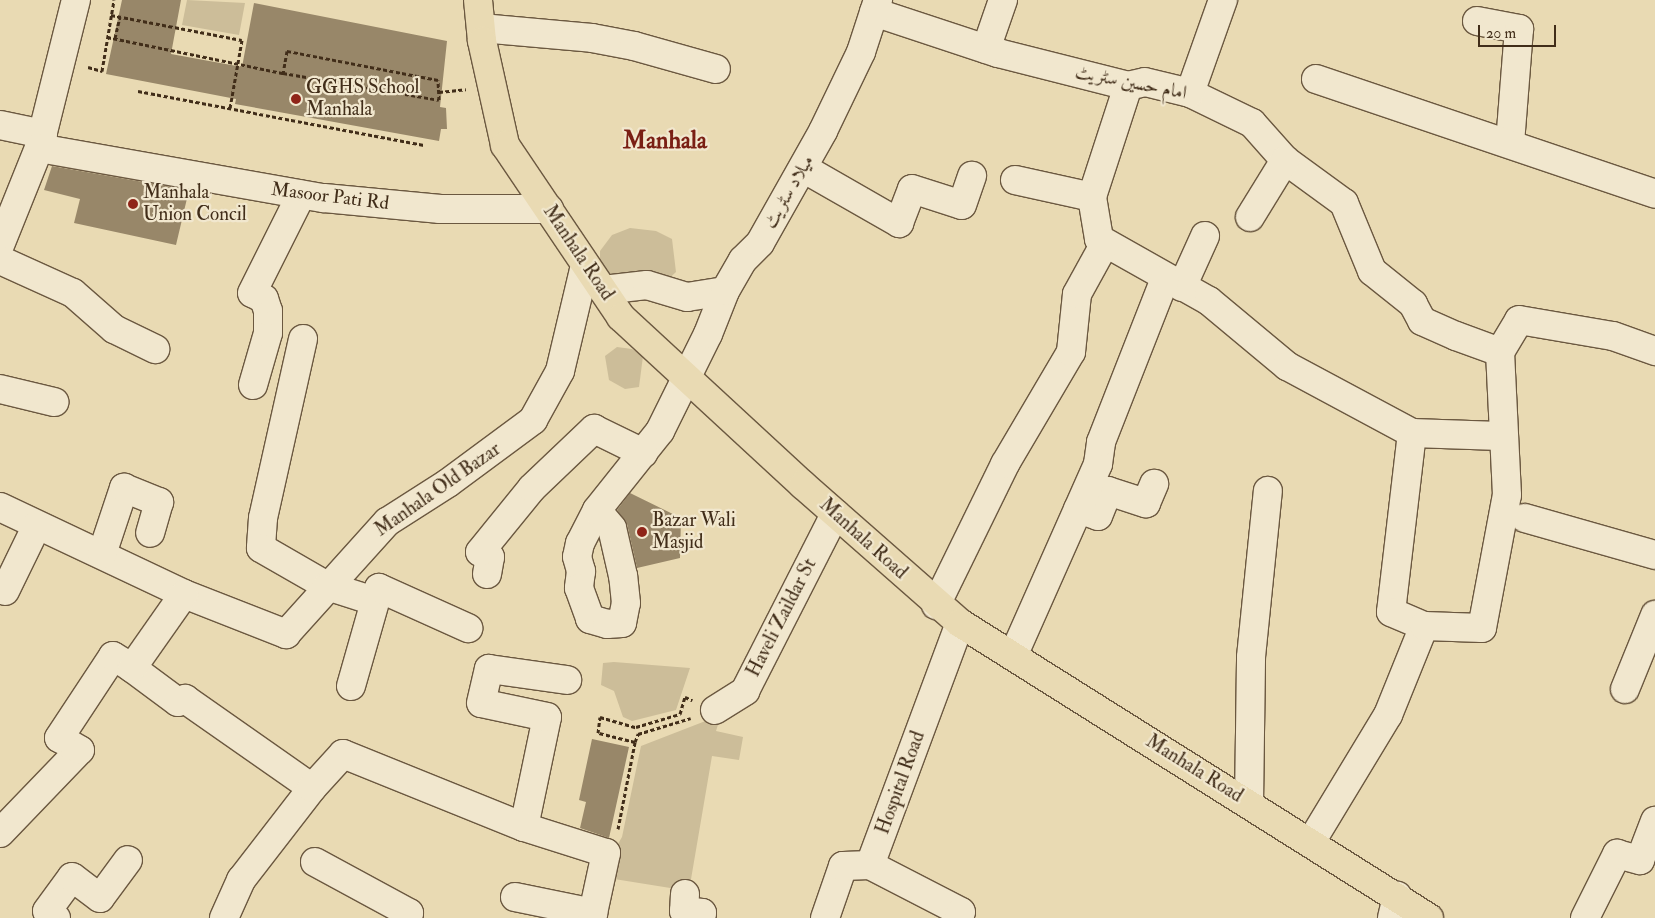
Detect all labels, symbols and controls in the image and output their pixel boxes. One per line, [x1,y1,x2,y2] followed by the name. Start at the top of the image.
[1480,15,1558,47] scale bar
[1486,24,1516,43] text: 20 m
[1073,61,1189,105] street label: امام حسین سٹریٹ
[306,77,419,121] place label: GGHS School Manhala
[290,93,302,105] marker: GGHS School Manhala
[623,127,707,155] district label: Manhala
[759,151,819,233] street label: میلاد سٹریٹ
[270,178,390,216] street label: Masoor Pati Rd
[143,182,247,226] place label: Manhala Union Concil
[127,198,139,210] marker: Manhala Union Concil
[538,201,618,305] street label: Manhala Road
[371,438,505,542] street label: Manhala Old Bazar
[814,494,912,584] street label: Manhala Road
[652,510,736,554] place label: Bazar Wali Masjid
[636,526,648,538] marker: Bazar Wali Masjid
[742,555,822,681] street label: Haveli Zaildar St
[872,728,930,838] street label: Hospital Road
[1141,730,1247,808] street label: Manhala Road

